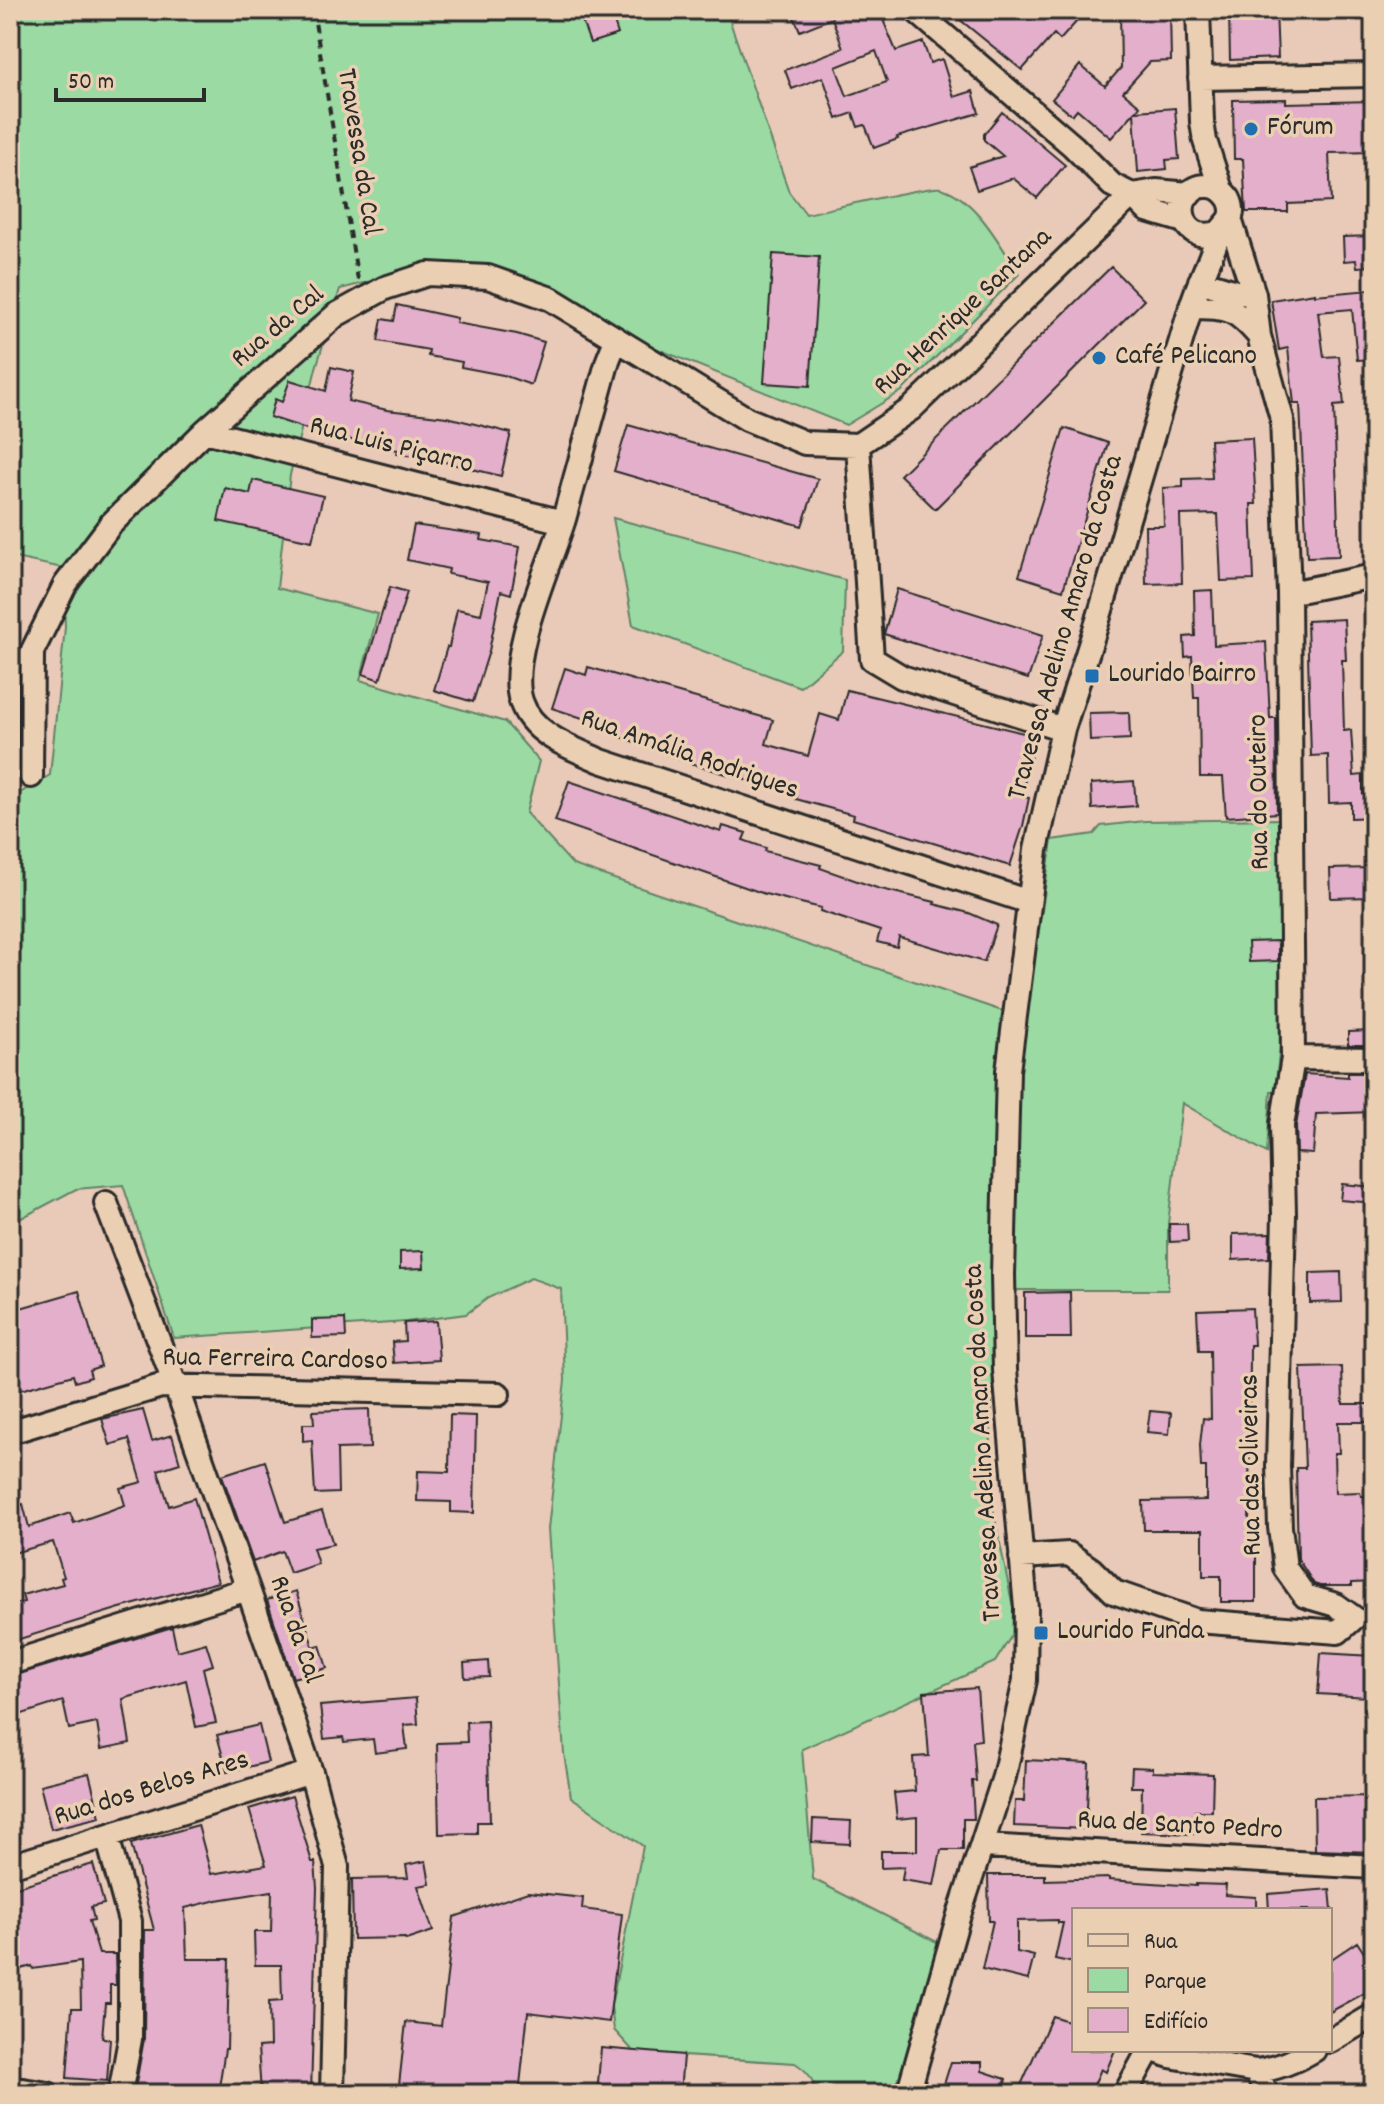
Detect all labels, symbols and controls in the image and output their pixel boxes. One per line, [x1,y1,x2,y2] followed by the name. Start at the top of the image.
[56,52,204,102] scale bar
[68,66,114,100] text: 50 m
[324,66,390,238] street label: Travessa da Cal
[1267,109,1334,149] place label: Fórum
[1242,120,1260,138] marker: Fórum
[866,219,1063,407] street label: Rua Henrique Santana
[223,277,335,379] street label: Rua da Cal
[1115,338,1257,378] place label: Café Pelicano
[1090,349,1108,367] marker: Café Pelicano
[305,407,477,487] street label: Rua Luis Piçarro
[999,450,1136,805] street label: Travessa Adelino Amaro da Costa
[1108,656,1256,696] place label: Lourido Bairro
[1083,667,1101,685] marker: Lourido Bairro
[575,700,803,812] street label: Rua Amália Rodrigues
[1240,714,1282,870] street label: Rua do Outeiro
[956,1263,1014,1622] street label: Travessa Adelino Amaro da Costa
[162,1339,388,1383] street label: Rua Ferreira Cardoso
[1231,1374,1275,1556] street label: Rua das Oliveiras
[257,1571,331,1690] street label: Rua da Cal
[1057,1613,1205,1653] place label: Lourido Funda
[1032,1624,1050,1642] marker: Lourido Funda
[50,1741,254,1839] street label: Rua dos Belos Ares
[1076,1802,1284,1852] street label: Rua de Santo Pedro
[1072,1908,1332,2052] legend
[1144,1926,1178,1960] text: Rua
[1144,1966,1207,2000] text: Parque
[1144,2006,1208,2040] text: Edifício

